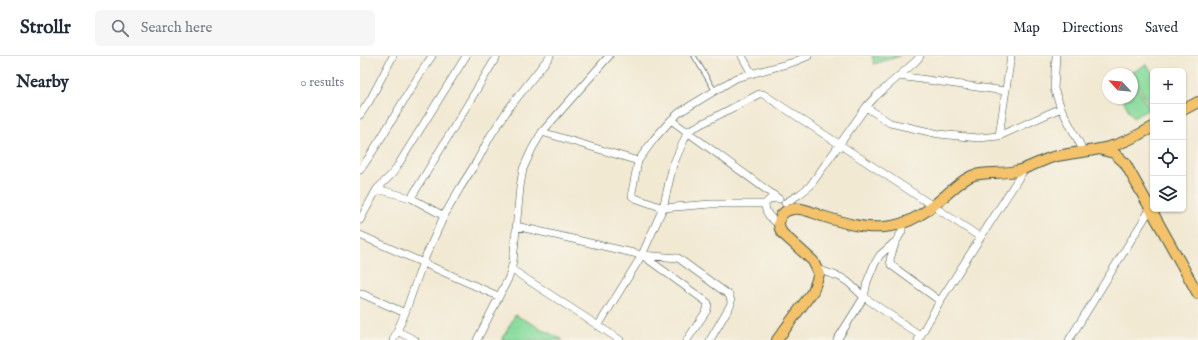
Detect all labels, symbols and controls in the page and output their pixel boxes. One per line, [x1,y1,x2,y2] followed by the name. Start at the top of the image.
[95,10,375,46] search box
[20,16,71,40] text: Strollr
[109,17,131,39] icon: search
[141,18,212,37] text: Search here
[1013,19,1040,37] text: Map
[1062,19,1123,37] text: Directions
[1145,19,1178,37] text: Saved
[1102,68,1138,104] north arrow
[1150,68,1186,212] map controls
[1150,68,1186,104] button: +
[16,72,69,93] text: Nearby
[300,74,344,91] text: 0 results
[1150,104,1186,140] button: −
[1150,140,1186,176] button: locate
[1150,176,1186,212] button: layers

